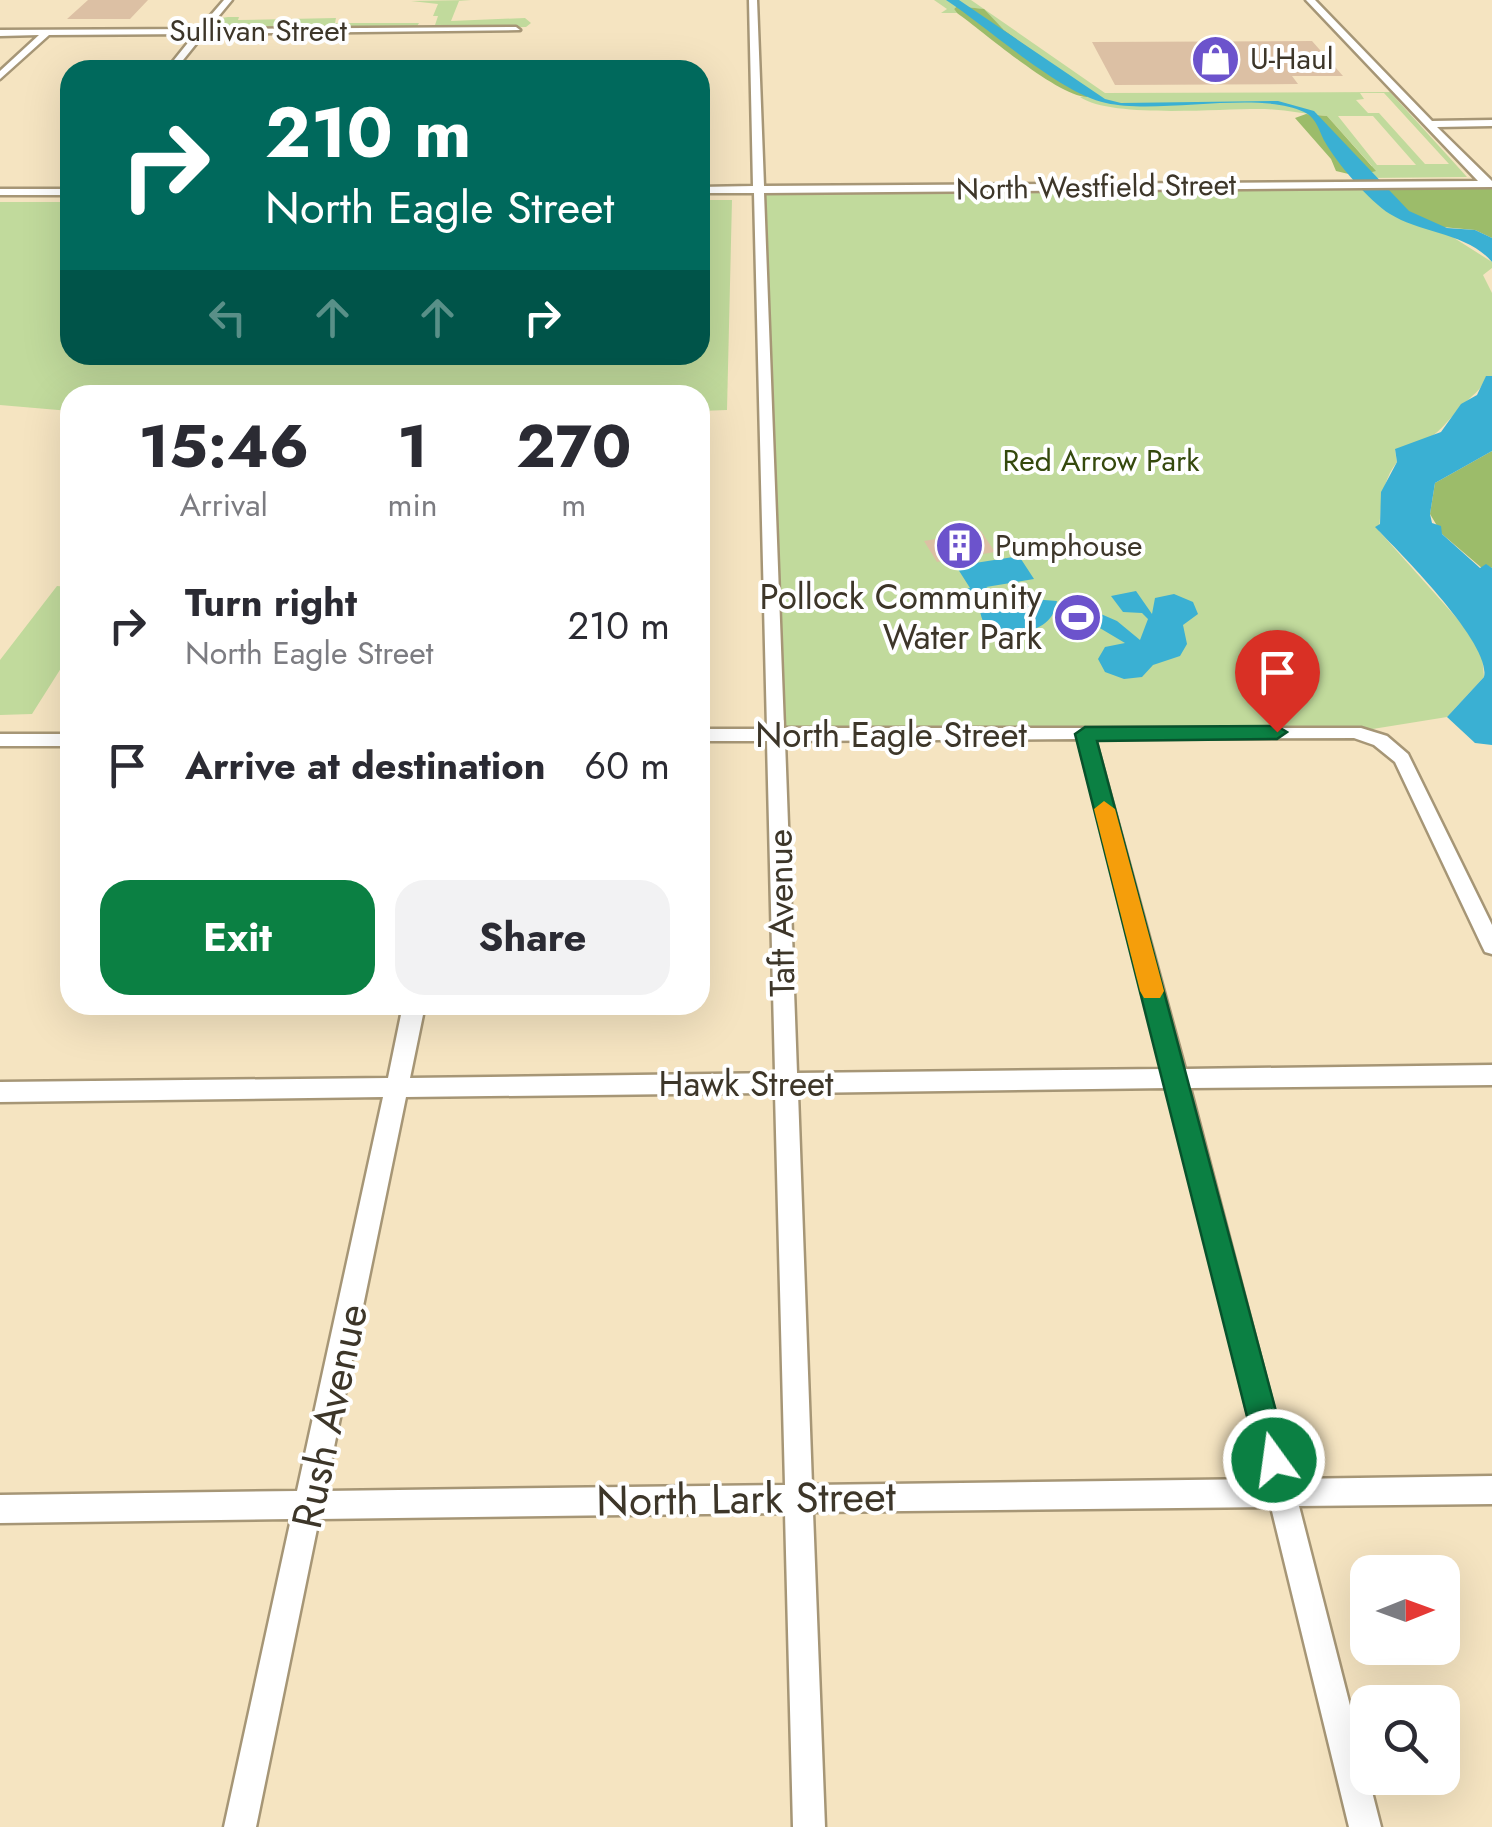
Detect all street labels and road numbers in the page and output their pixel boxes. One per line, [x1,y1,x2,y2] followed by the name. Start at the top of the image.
[169,9,348,52] street label: Sullivan Street
[955,163,1237,210] street label: North Westfield Street
[755,710,1027,760] street label: North Eagle Street
[755,829,807,997] street label: Taft Avenue
[659,1059,834,1109] street label: Hawk Street
[276,1298,383,1534] street label: Rush Avenue
[596,1465,896,1532] street label: North Lark Street

